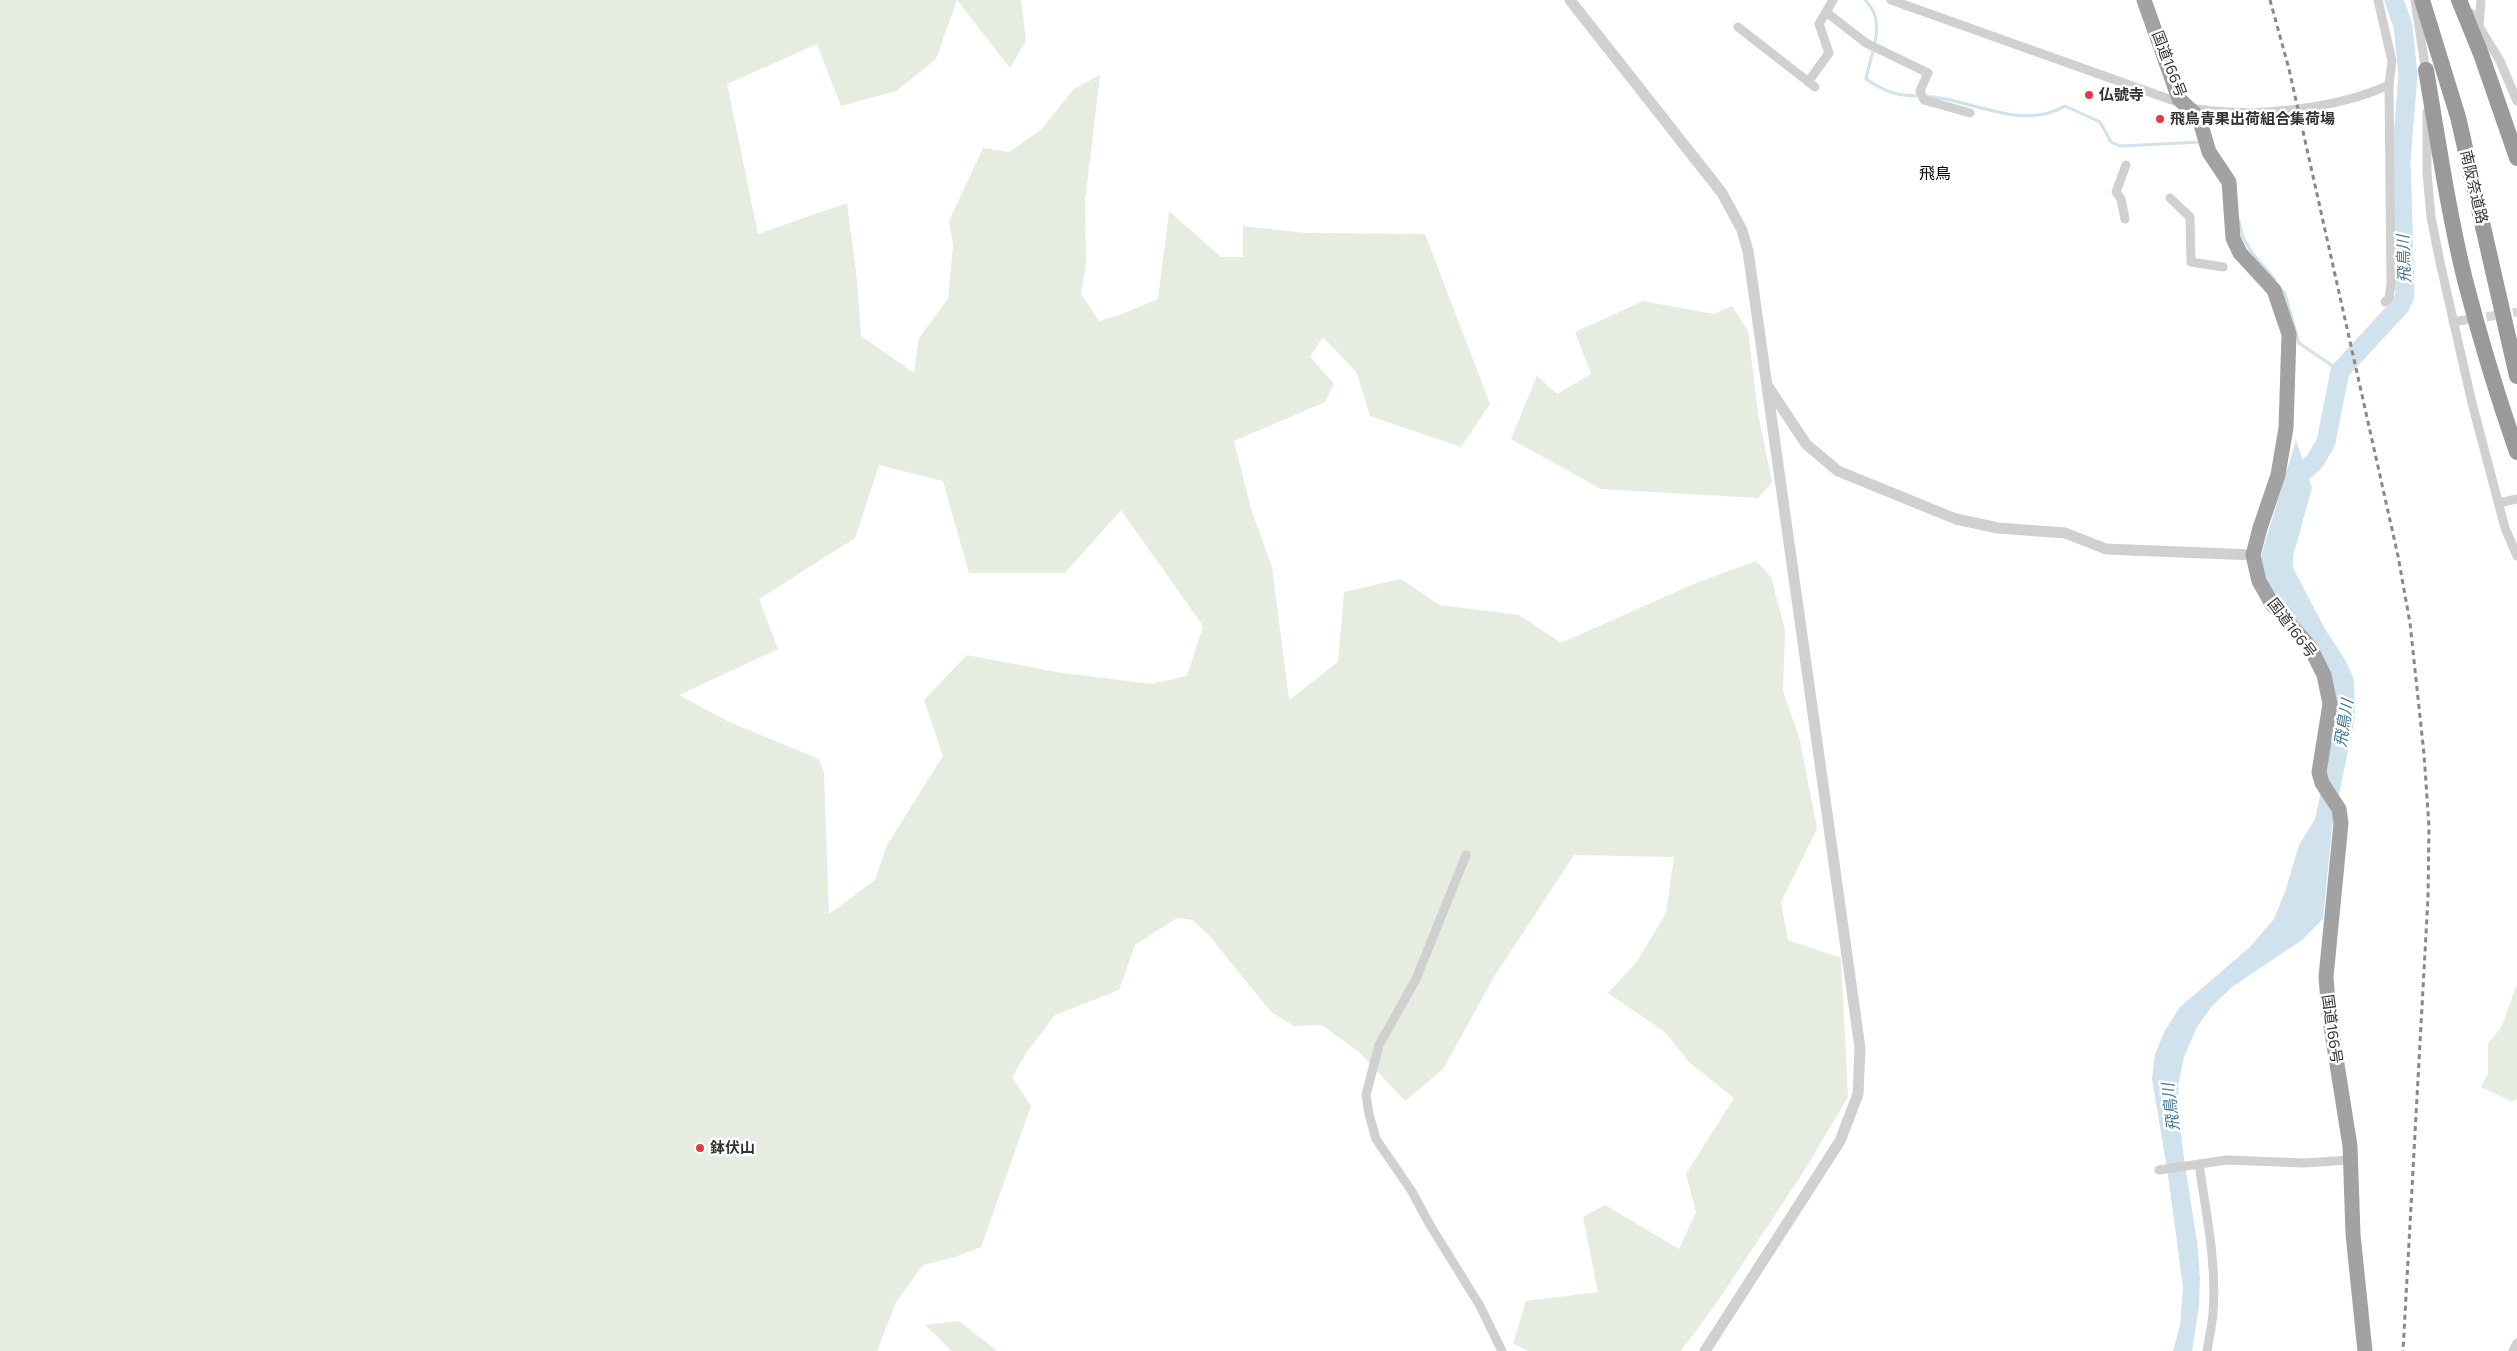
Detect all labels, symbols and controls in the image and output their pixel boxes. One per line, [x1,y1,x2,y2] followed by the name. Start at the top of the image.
[2148,28,2190,100] street label: 国道166号
[2099,86,2144,104] place label: 仏號寺
[2083,89,2095,101] marker: 仏號寺
[2170,110,2335,128] place label: 飛鳥青果出荷組合集荷場
[2154,113,2166,125] marker: 飛鳥青果出荷組合集荷場
[2457,148,2491,226] street label: 南阪奈道路
[1919,164,1951,184] district label: 飛鳥
[2394,235,2414,283] water label: 飛鳥川
[2264,595,2320,661] street label: 国道166号
[2331,698,2357,748] water label: 飛鳥川
[2318,993,2346,1065] street label: 国道166号
[2159,1082,2183,1132] water label: 飛鳥川
[710,1139,755,1157] place label: 鉢伏山
[694,1142,706,1154] marker: 鉢伏山

